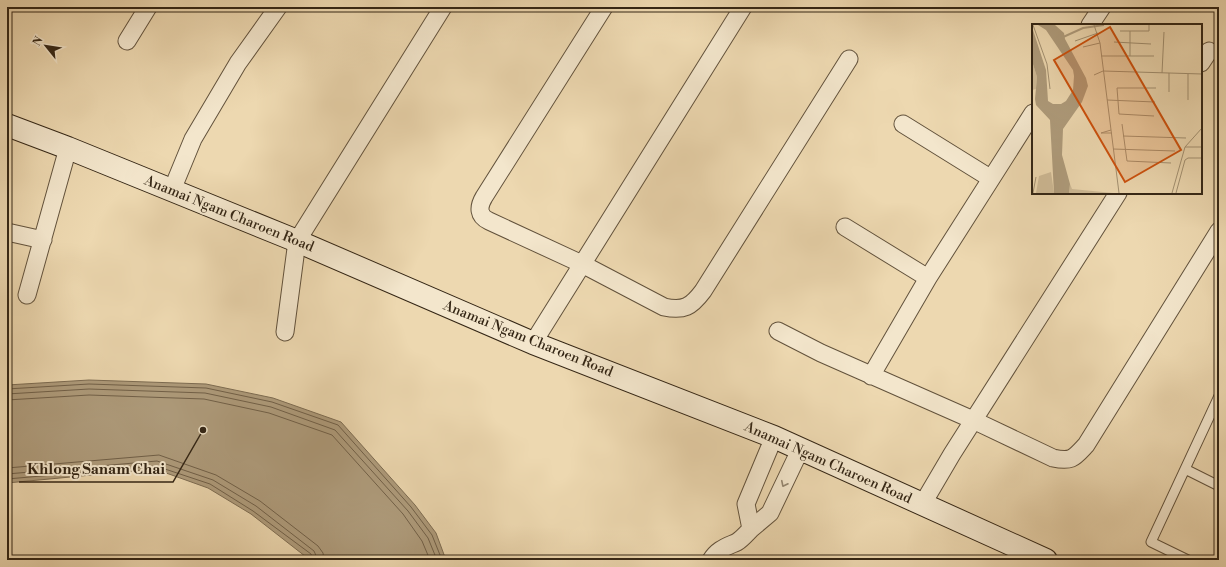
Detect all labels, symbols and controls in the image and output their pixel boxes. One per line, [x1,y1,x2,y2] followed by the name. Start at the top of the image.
[1032,24,1202,194] inset map
[26,26,66,66] north arrow
[30,34,47,49] text: N
[141,171,316,256] street label: Anamai Ngam Charoen Road
[440,296,615,381] street label: Anamai Ngam Charoen Road
[741,417,915,508] street label: Anamai Ngam Charoen Road
[19,455,173,482] callout: Khlong Sanam Chai
[27,460,165,479] text: Khlong Sanam Chai
[781,479,789,487] one-way arrow

